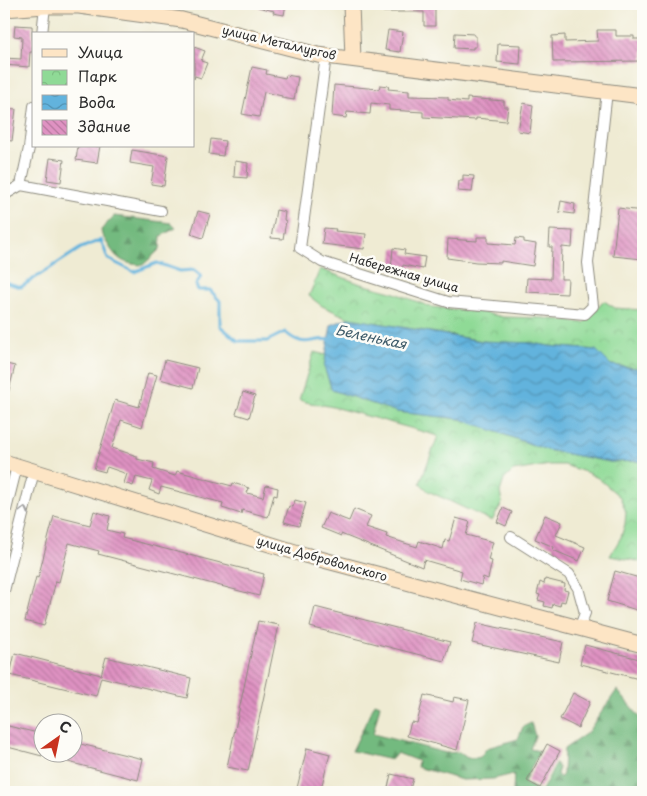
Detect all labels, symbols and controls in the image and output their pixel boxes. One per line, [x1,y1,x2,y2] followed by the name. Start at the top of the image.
[221,20,338,64] street label: улица Металлургов
[32,32,195,148] legend
[78,40,123,63] text: Улица
[78,64,117,87] text: Парк
[78,90,116,113] text: Вода
[78,114,131,137] text: Здание
[347,248,462,296] street label: Набережная улица
[334,319,410,355] water label: Беленькая
[18,505,29,514] one-way arrow
[255,531,390,585] street label: улица Добровольского
[32,714,82,764] north arrow
[55,715,75,738] text: С

